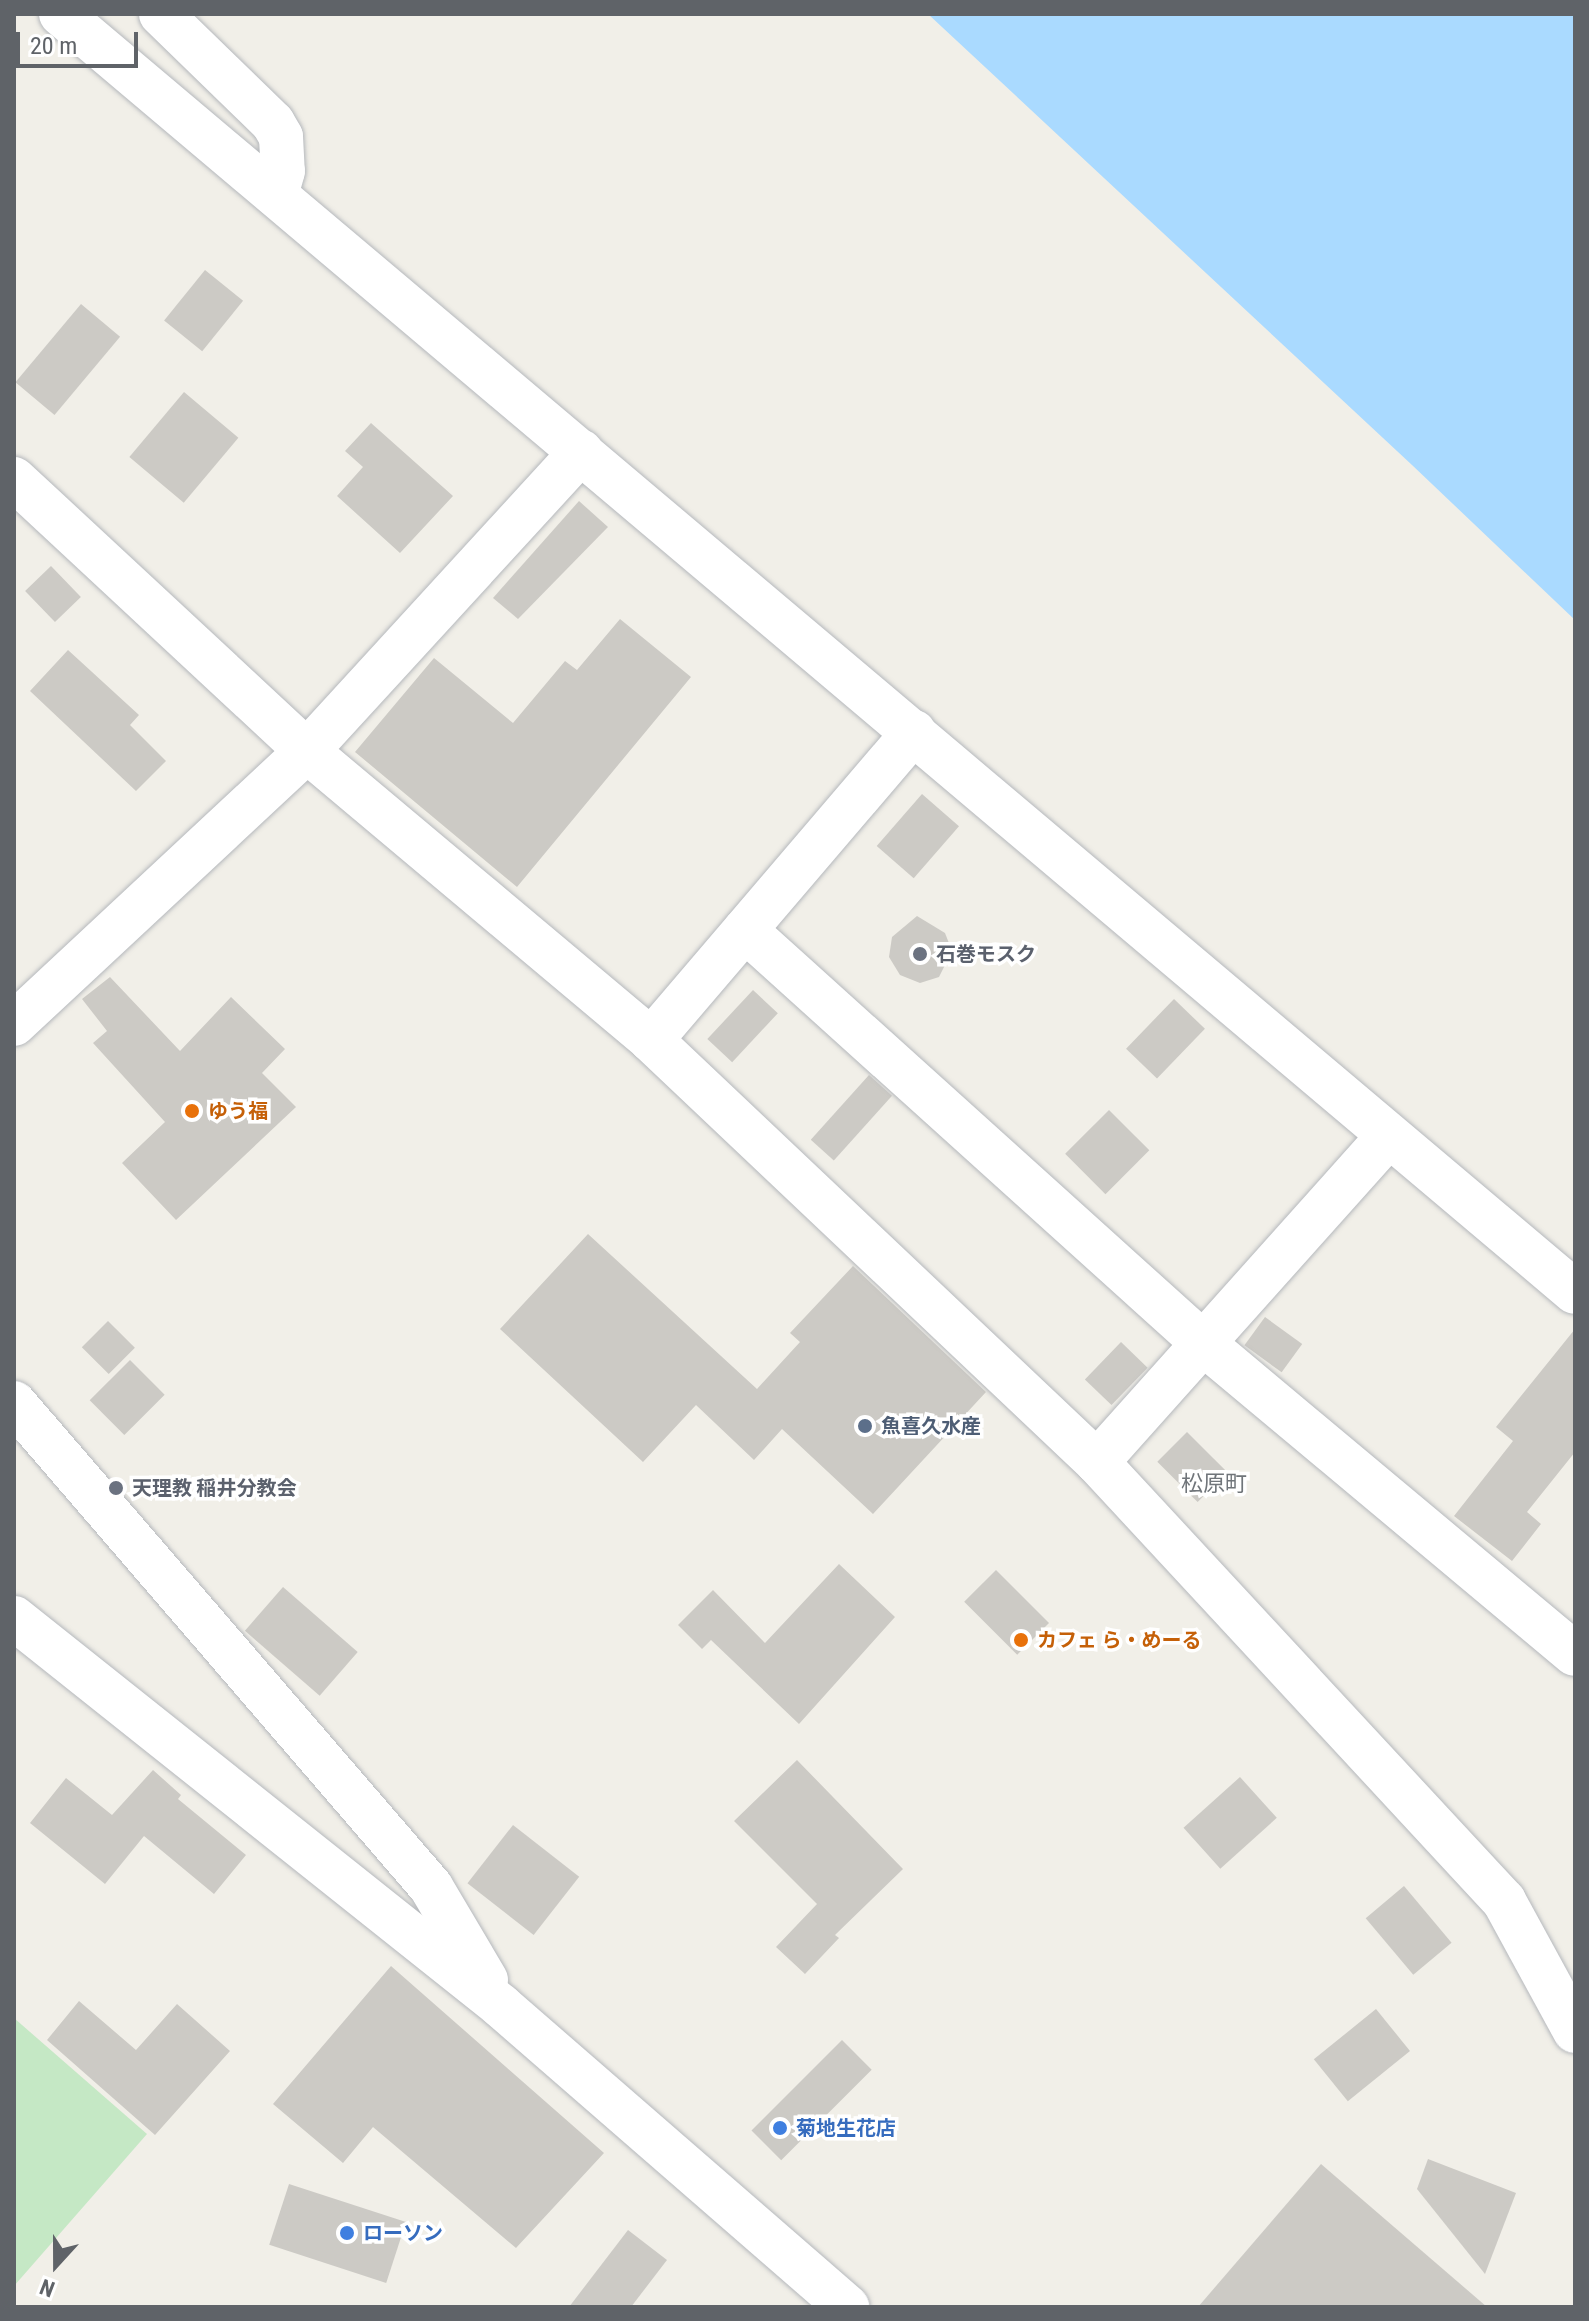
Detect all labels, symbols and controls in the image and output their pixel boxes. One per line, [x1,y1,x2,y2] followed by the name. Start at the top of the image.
[20,16,142,66] scale bar
[30,32,77,60] text: 20 m
[936,942,1036,966] place label: 石巻モスク
[911,945,929,963] marker: 石巻モスク
[208,1099,268,1123] place label: ゆう福
[183,1102,201,1120] marker: ゆう福
[881,1414,981,1438] place label: 魚喜久水産
[856,1417,874,1435] marker: 魚喜久水産
[1181,1471,1247,1497] district label: 松原町
[132,1476,297,1500] place label: 天理教 稲井分教会
[107,1479,125,1497] marker: 天理教 稲井分教会
[1037,1628,1202,1652] place label: カフェ ら・めーる
[1012,1631,1030,1649] marker: カフェ ら・めーる
[796,2116,896,2140] place label: 菊地生花店
[771,2119,789,2137] marker: 菊地生花店
[363,2221,443,2245] place label: ローソン
[338,2224,356,2242] marker: ローソン
[16,2225,96,2305] north arrow
[36,2274,58,2302] text: N

